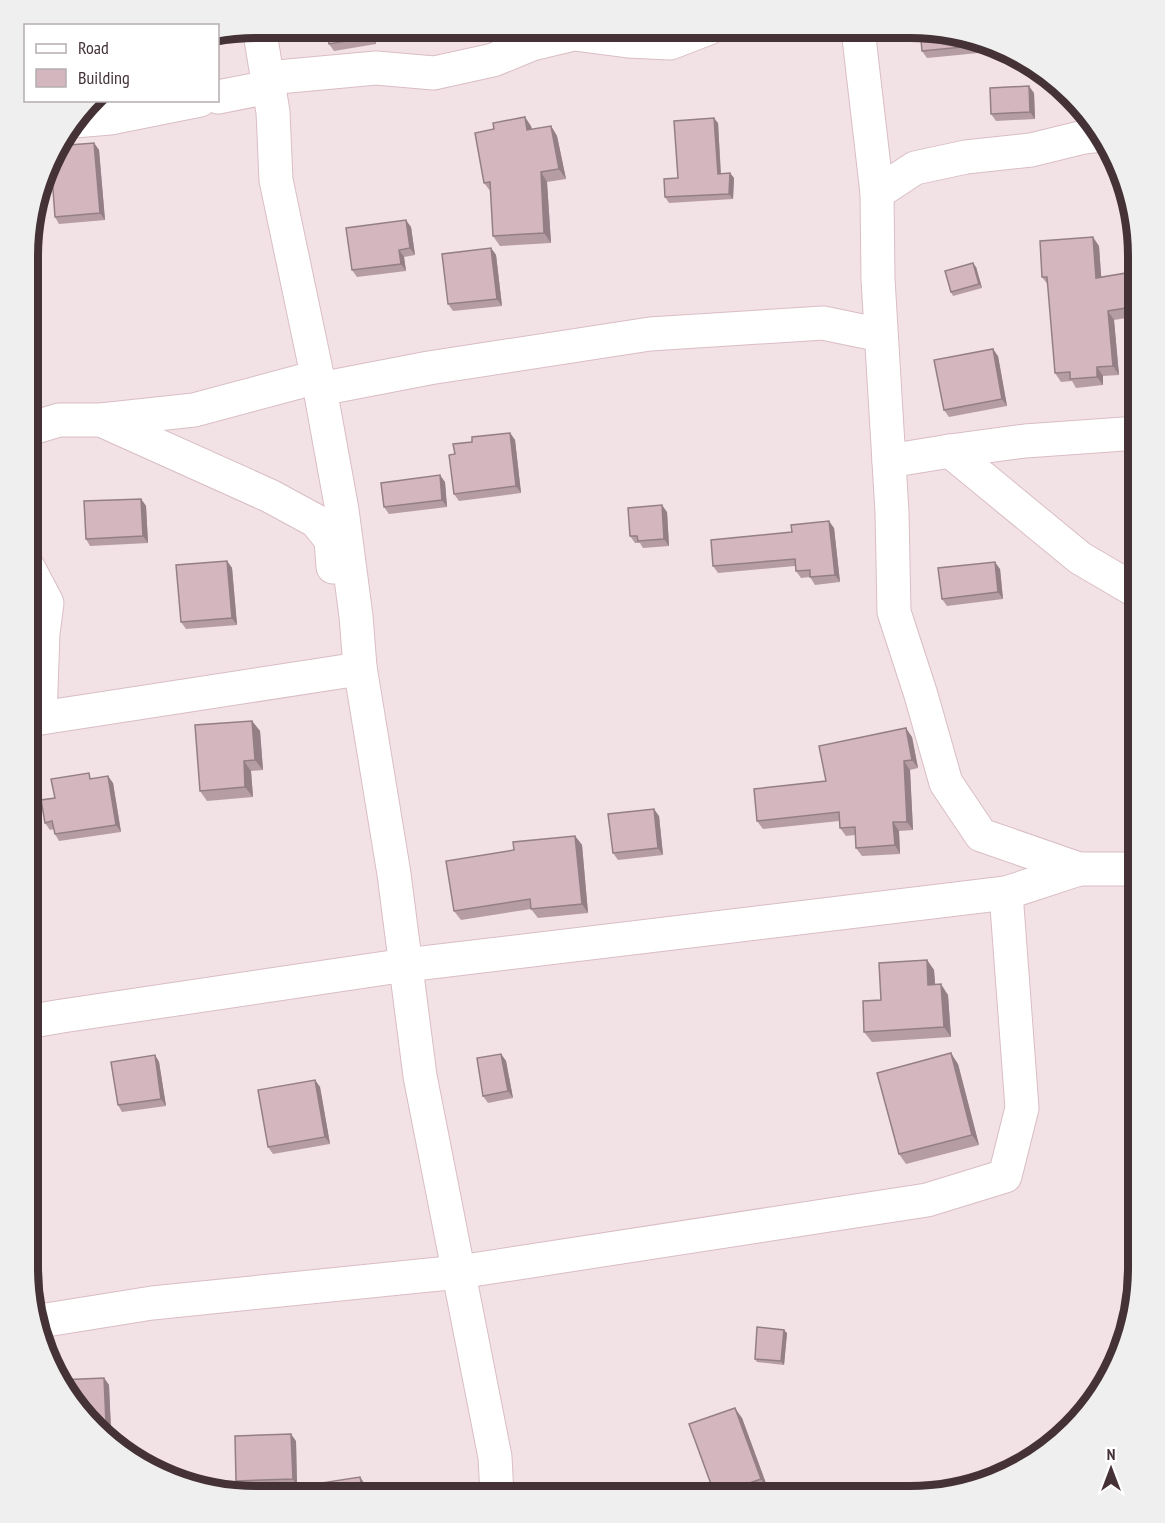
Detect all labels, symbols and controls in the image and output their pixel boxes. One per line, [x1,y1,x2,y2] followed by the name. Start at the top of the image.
[24,24,219,102] legend
[78,36,109,59] text: Road
[78,66,130,89] text: Building
[1081,1439,1141,1499] north arrow
[1107,1444,1115,1464] text: N

